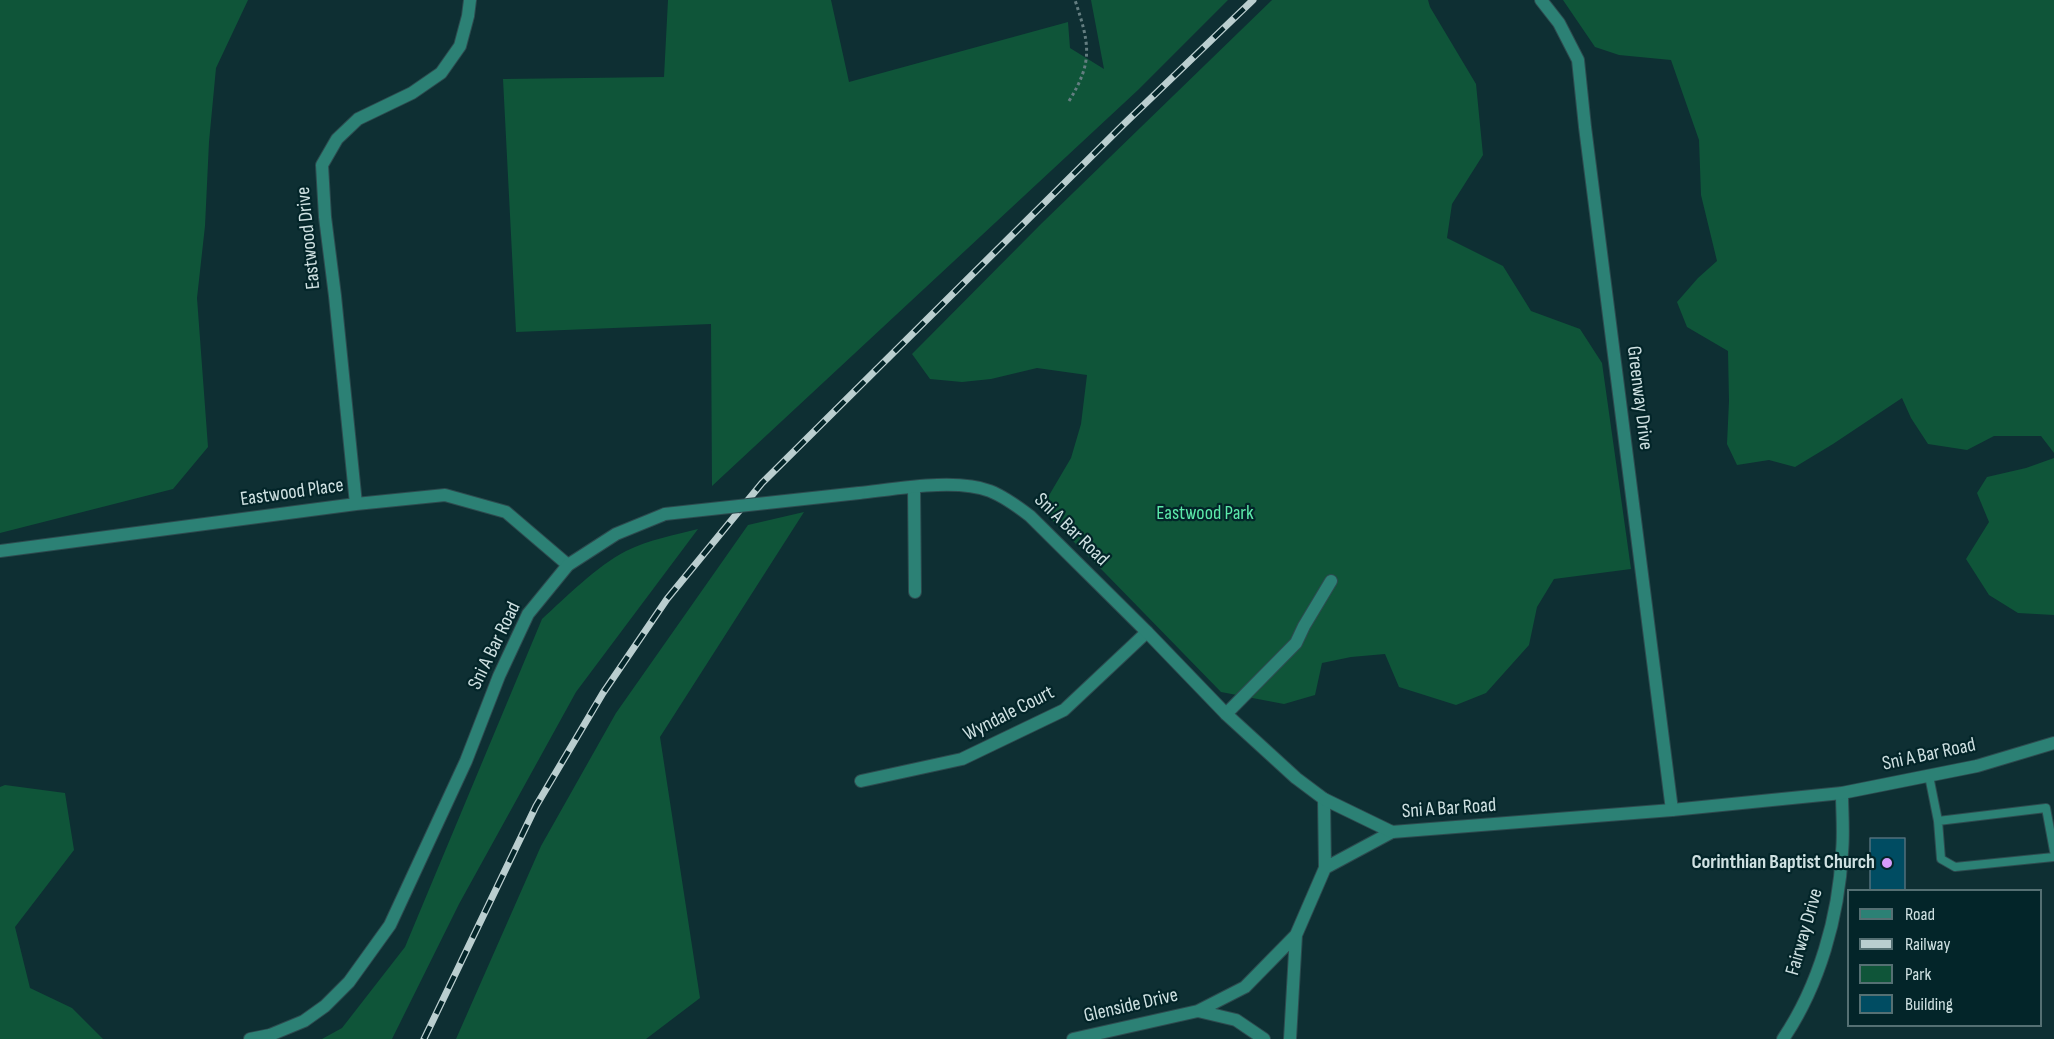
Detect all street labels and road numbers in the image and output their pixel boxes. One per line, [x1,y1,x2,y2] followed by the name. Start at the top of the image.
[292,185,326,291] street label: Eastwood Drive
[1621,345,1657,451] street label: Greenway Drive
[239,474,345,512] street label: Eastwood Place
[1029,488,1113,572] street label: Sni A Bar Road
[463,598,527,694] street label: Sni A Bar Road
[960,681,1058,747] street label: Wyndale Court
[1880,733,1978,777] street label: Sni A Bar Road
[1401,794,1497,824] street label: Sni A Bar Road
[1781,886,1829,978] street label: Fairway Drive
[1082,984,1180,1028] street label: Glenside Drive

